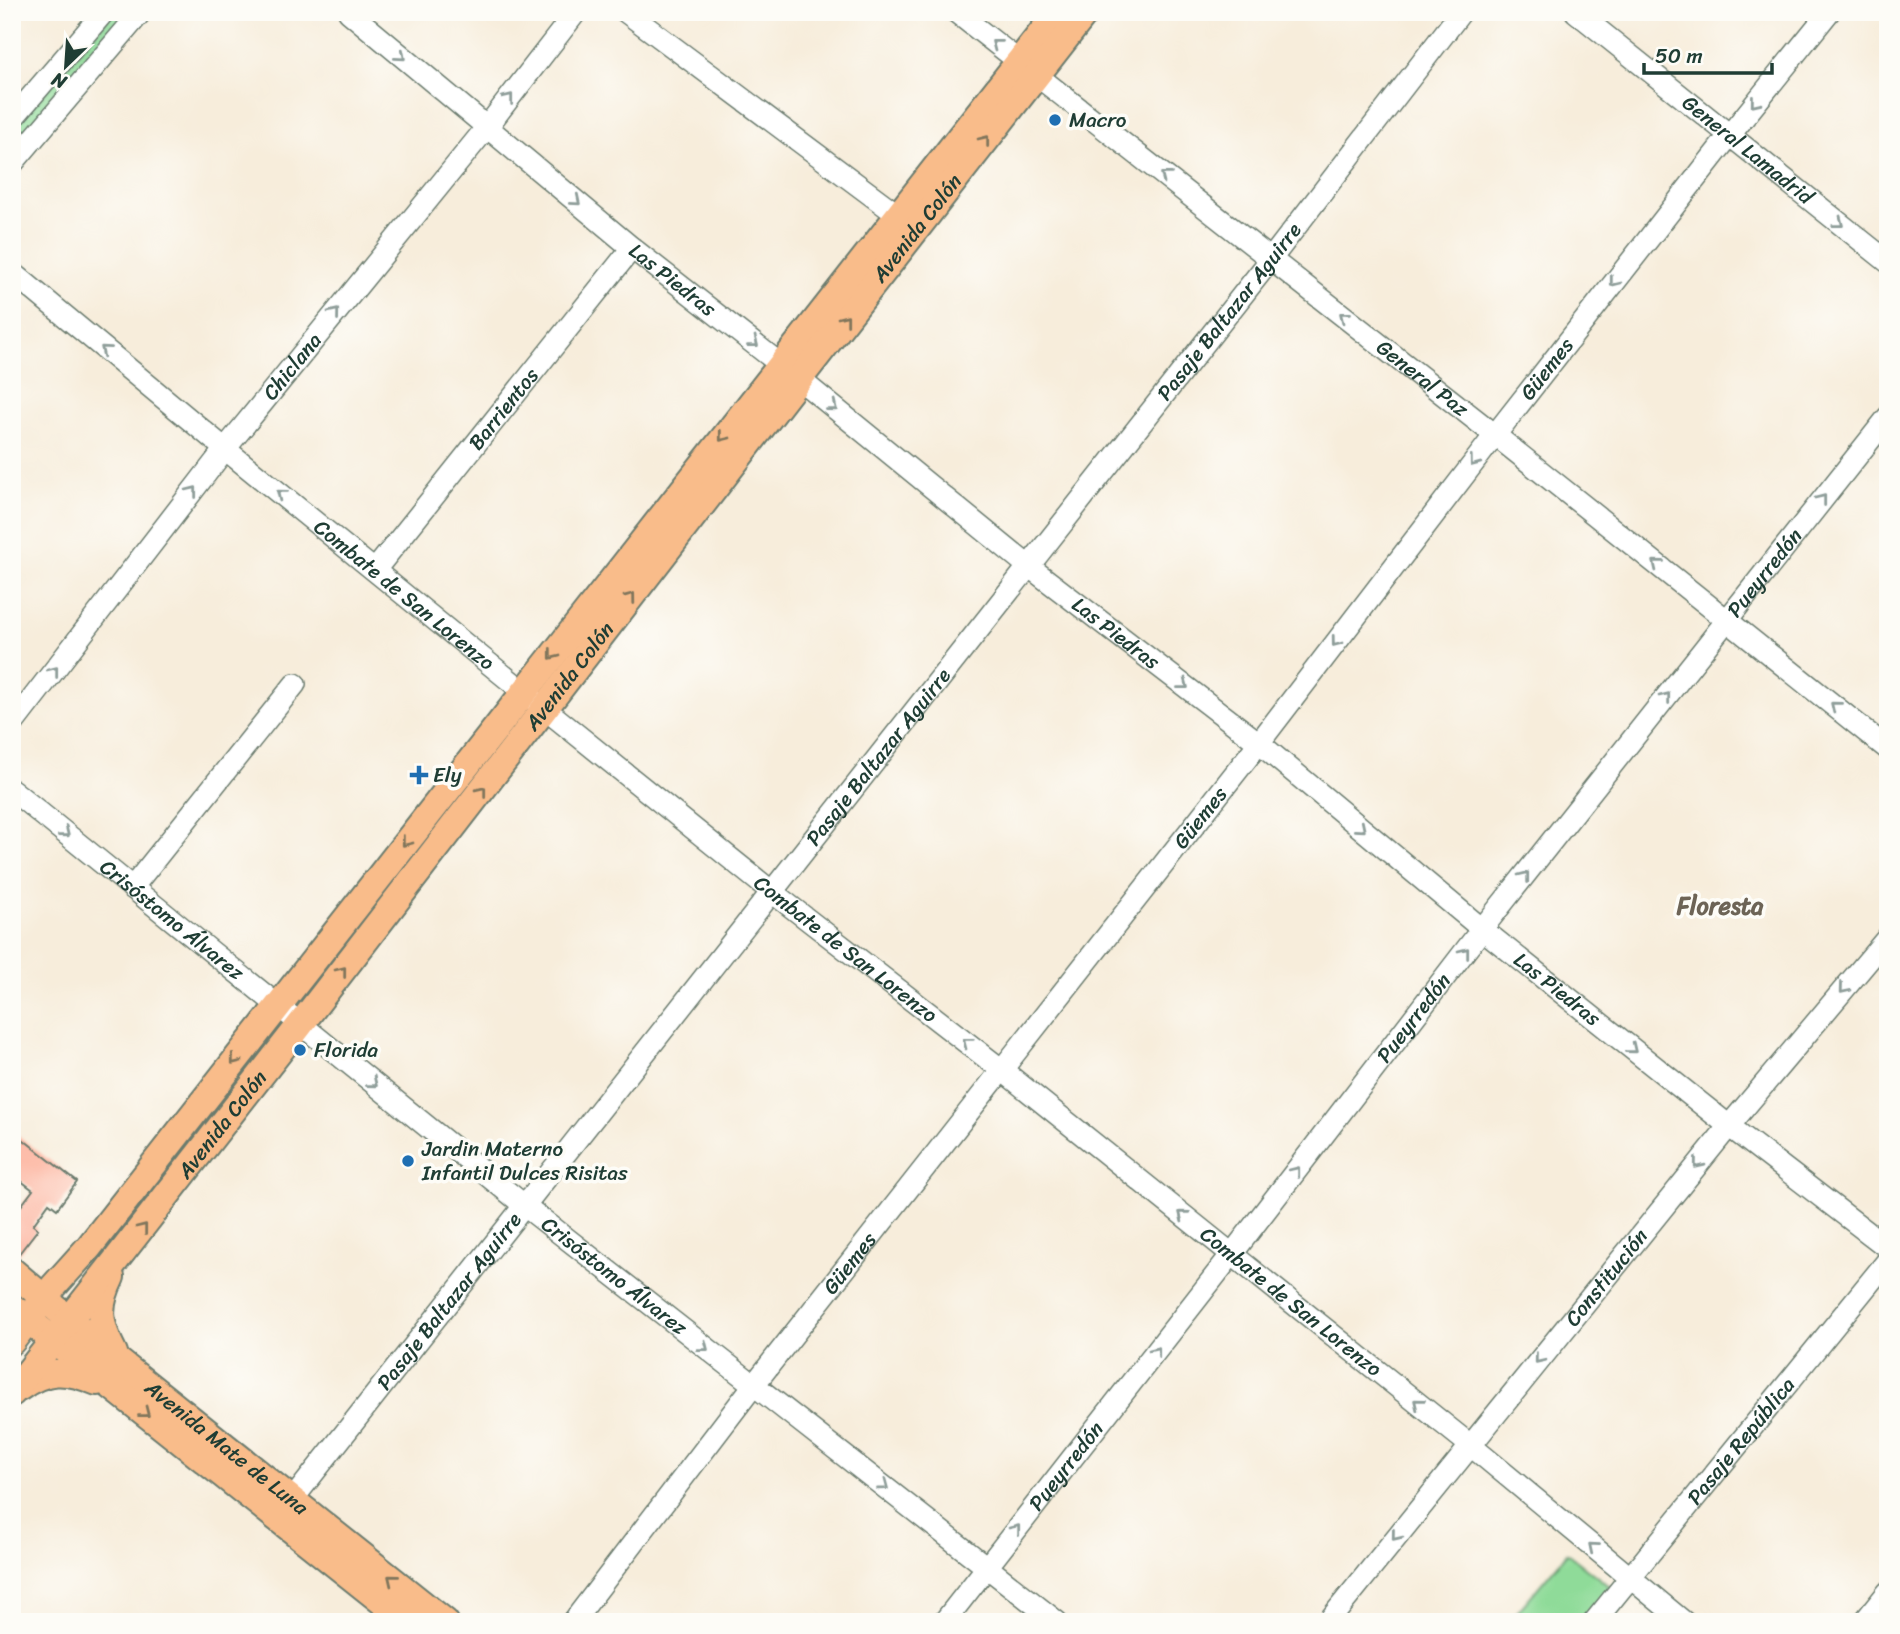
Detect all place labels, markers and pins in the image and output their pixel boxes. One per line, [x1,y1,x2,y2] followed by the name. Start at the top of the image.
[1069,101,1127,139] place label: Macro
[1047,112,1063,128] marker: Macro
[433,756,462,794] place label: Ely
[411,767,427,783] marker: Ely
[314,1031,379,1069] place label: Florida
[292,1042,308,1058] marker: Florida
[421,1130,628,1192] place label: Jardin Materno Infantil Dulces Risitas
[400,1153,416,1169] marker: Jardin Materno Infantil Dulces Risitas

